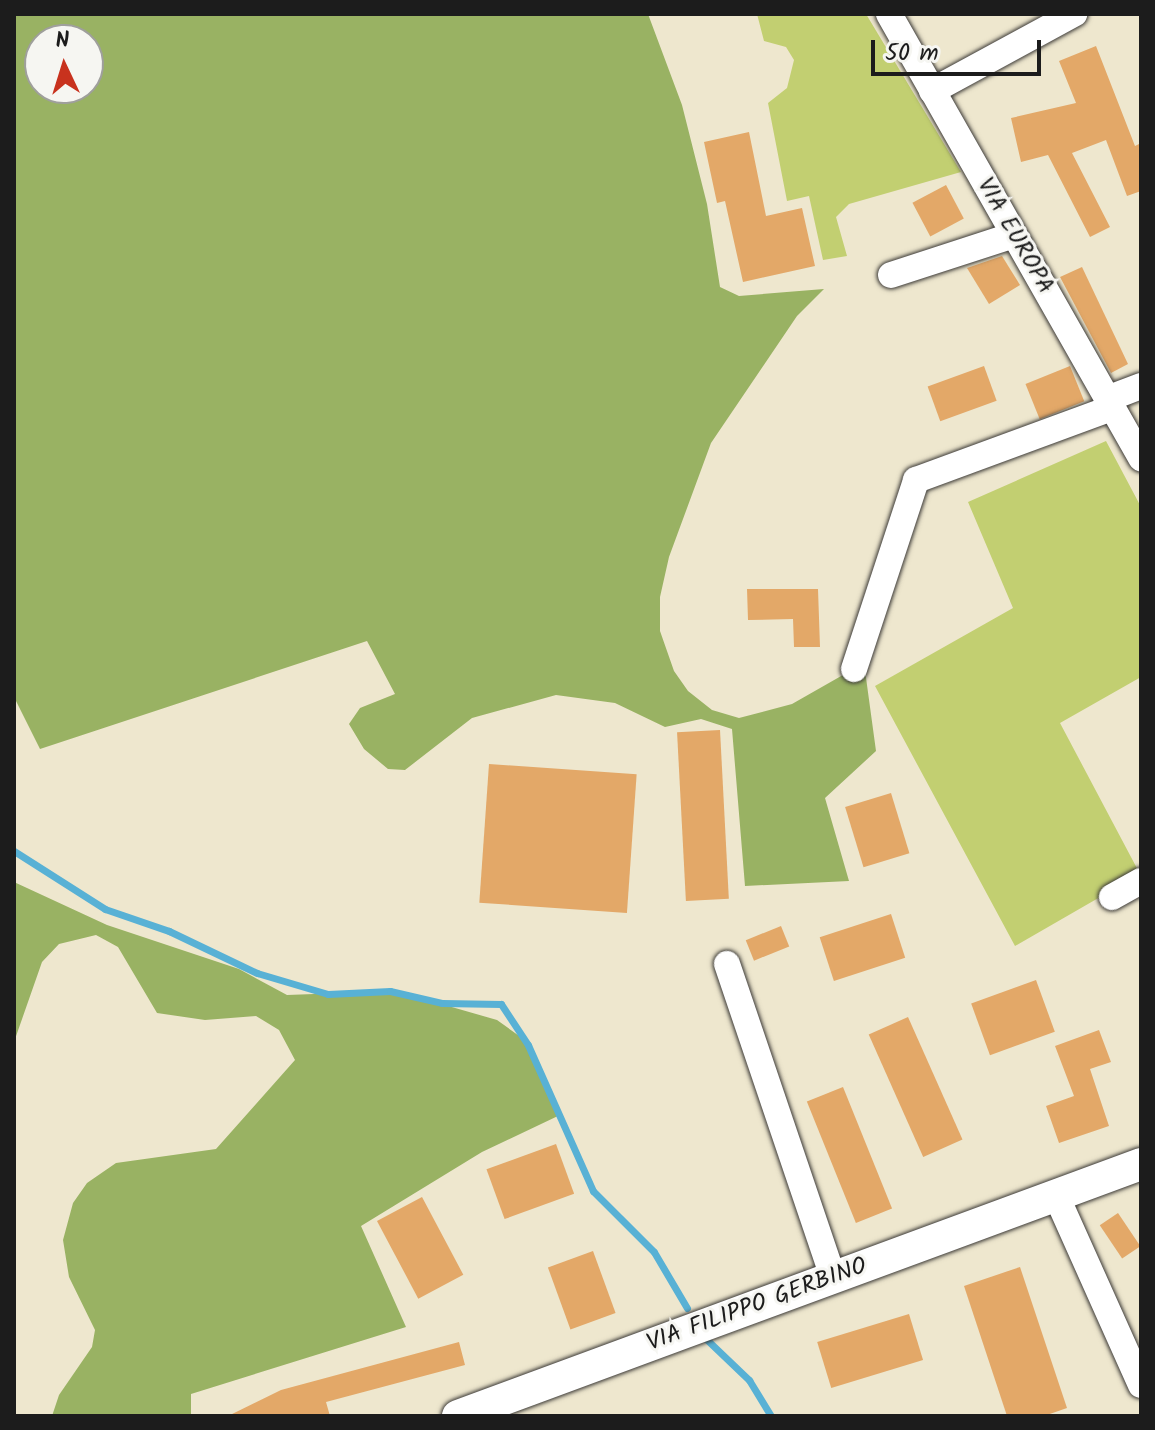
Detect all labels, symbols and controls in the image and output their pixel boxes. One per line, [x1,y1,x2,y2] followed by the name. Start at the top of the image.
[24,24,104,104] north arrow
[54,24,71,59] text: N
[875,24,1045,74] scale bar
[885,34,939,73] text: 50 m
[970,173,1060,299] street label: VIA EUROPA
[643,1252,871,1358] street label: VIA FILIPPO GERBINO

